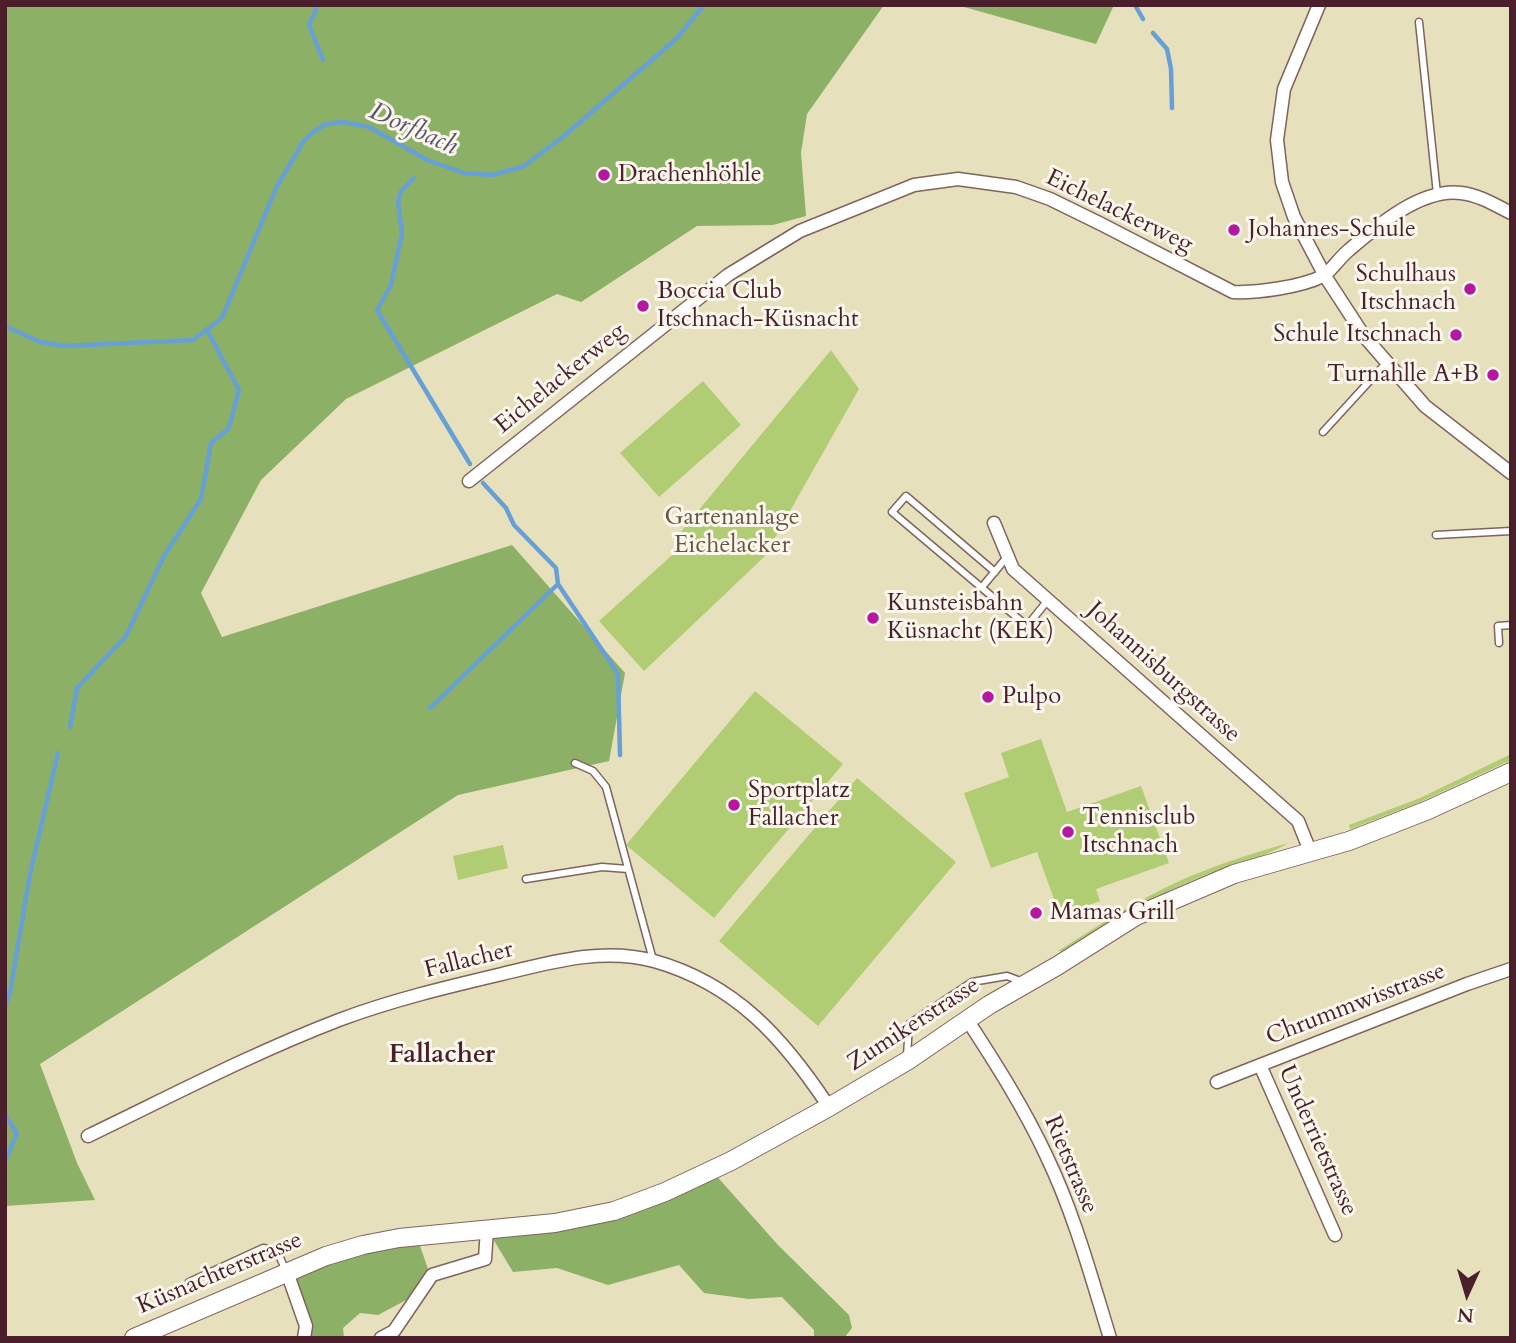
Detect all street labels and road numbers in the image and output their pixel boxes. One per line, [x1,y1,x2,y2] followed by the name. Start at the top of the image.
[1041,164,1197,260] street label: Eichelackerweg
[490,317,632,441] street label: Eichelackerweg
[1080,597,1246,749] street label: Johannisburgstrasse
[422,936,516,986] street label: Fallacher
[1262,958,1450,1052] street label: Chrummwisstrasse
[843,972,985,1078] street label: Zumikerstrasse
[1271,1061,1363,1221] street label: Underrietstrasse
[1037,1112,1103,1218] street label: Rietstrasse
[133,1226,307,1322] street label: Küsnachterstrasse

